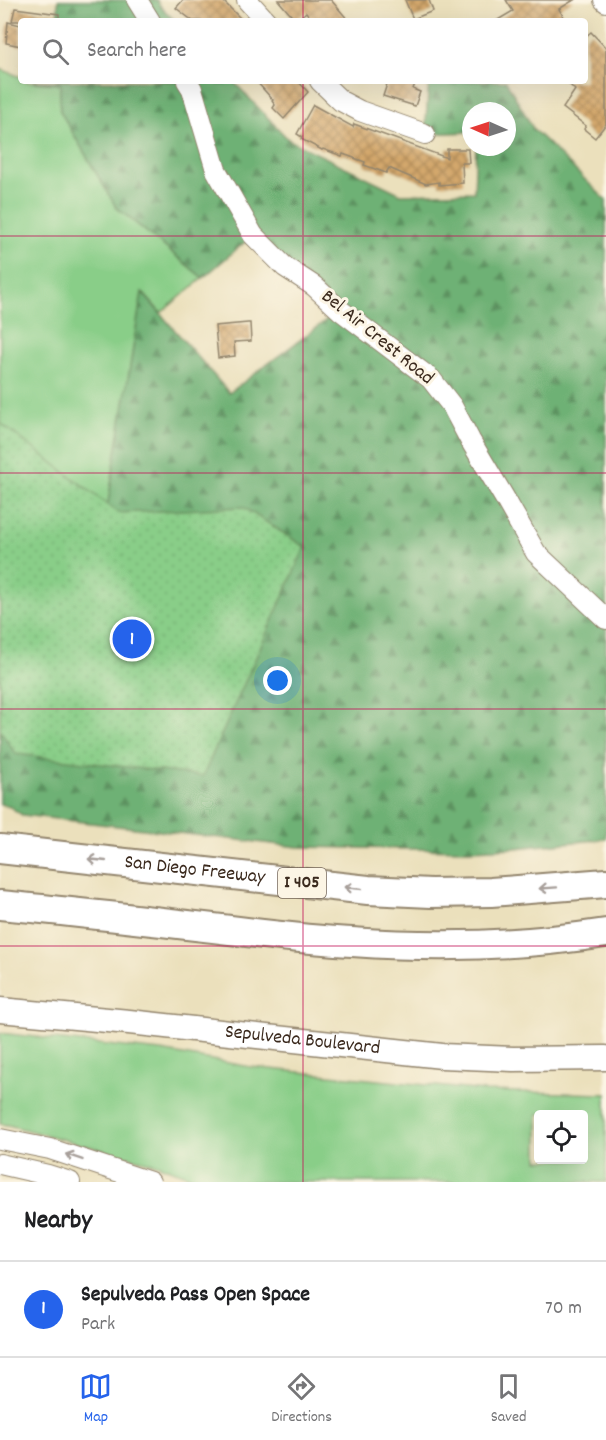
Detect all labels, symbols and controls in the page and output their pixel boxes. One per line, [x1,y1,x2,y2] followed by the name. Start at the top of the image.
[18,18,588,84] search box
[39,35,72,68] icon: search
[87,36,186,67] text: Search here
[462,102,516,156] north arrow
[315,284,439,392] street label: Bel Air Crest Road
[112,616,152,662] pin: 1
[263,666,292,695] your location
[123,849,268,893] street label: San Diego Freeway
[87,854,107,865] one-way arrow
[278,868,326,898] road number: I 405
[344,882,363,893] one-way arrow
[538,883,558,894] one-way arrow
[223,1019,381,1063] street label: Sepulveda Boulevard
[534,1110,588,1164] map controls
[534,1110,588,1164] button: locate
[65,1150,84,1161] one-way arrow
[24,1203,92,1240] text: Nearby
[81,1280,310,1311] text: Sepulveda Pass Open Space
[41,1295,46,1323] text: 1
[545,1295,582,1323] text: 70 m
[81,1311,115,1339] text: Park
[79,1370,112,1429] tab: Map
[271,1370,332,1429] tab: Directions
[491,1370,527,1429] tab: Saved

